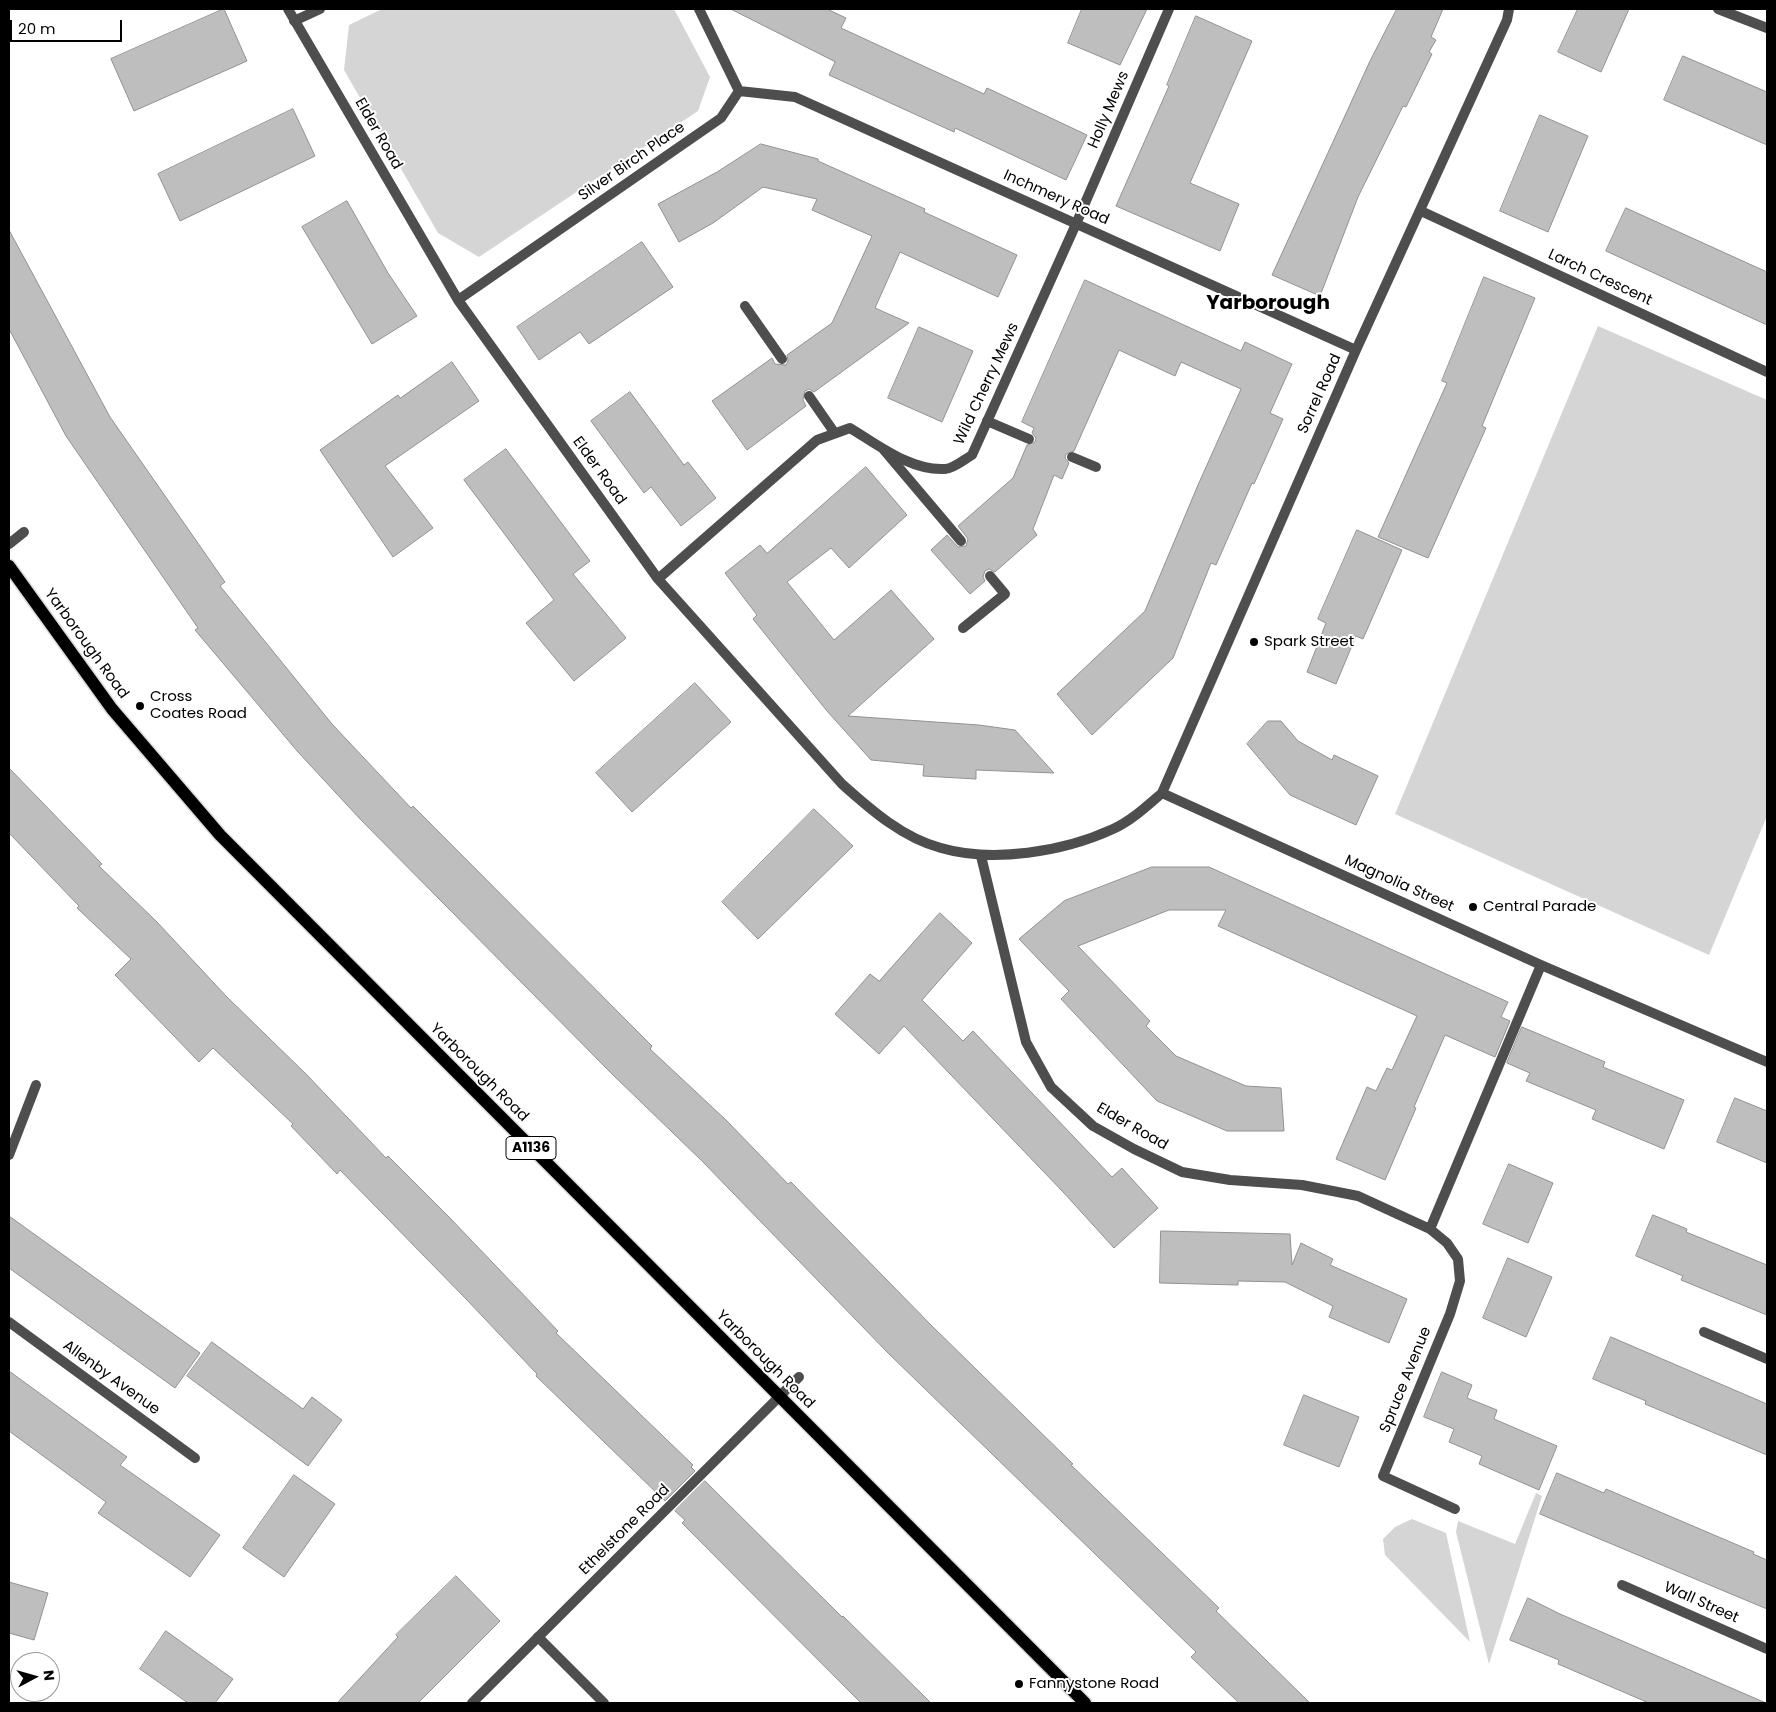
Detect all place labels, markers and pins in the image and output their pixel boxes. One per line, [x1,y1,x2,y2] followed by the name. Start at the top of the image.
[1264,633,1354,651] place label: Spark Street
[1248,636,1260,648] marker: Spark Street
[150,688,247,723] place label: Cross Coates Road
[134,700,146,712] marker: Cross Coates Road
[1483,898,1596,916] place label: Central Parade
[1467,901,1479,913] marker: Central Parade
[1029,1675,1159,1693] place label: Fannystone Road
[1013,1678,1025,1690] marker: Fannystone Road

